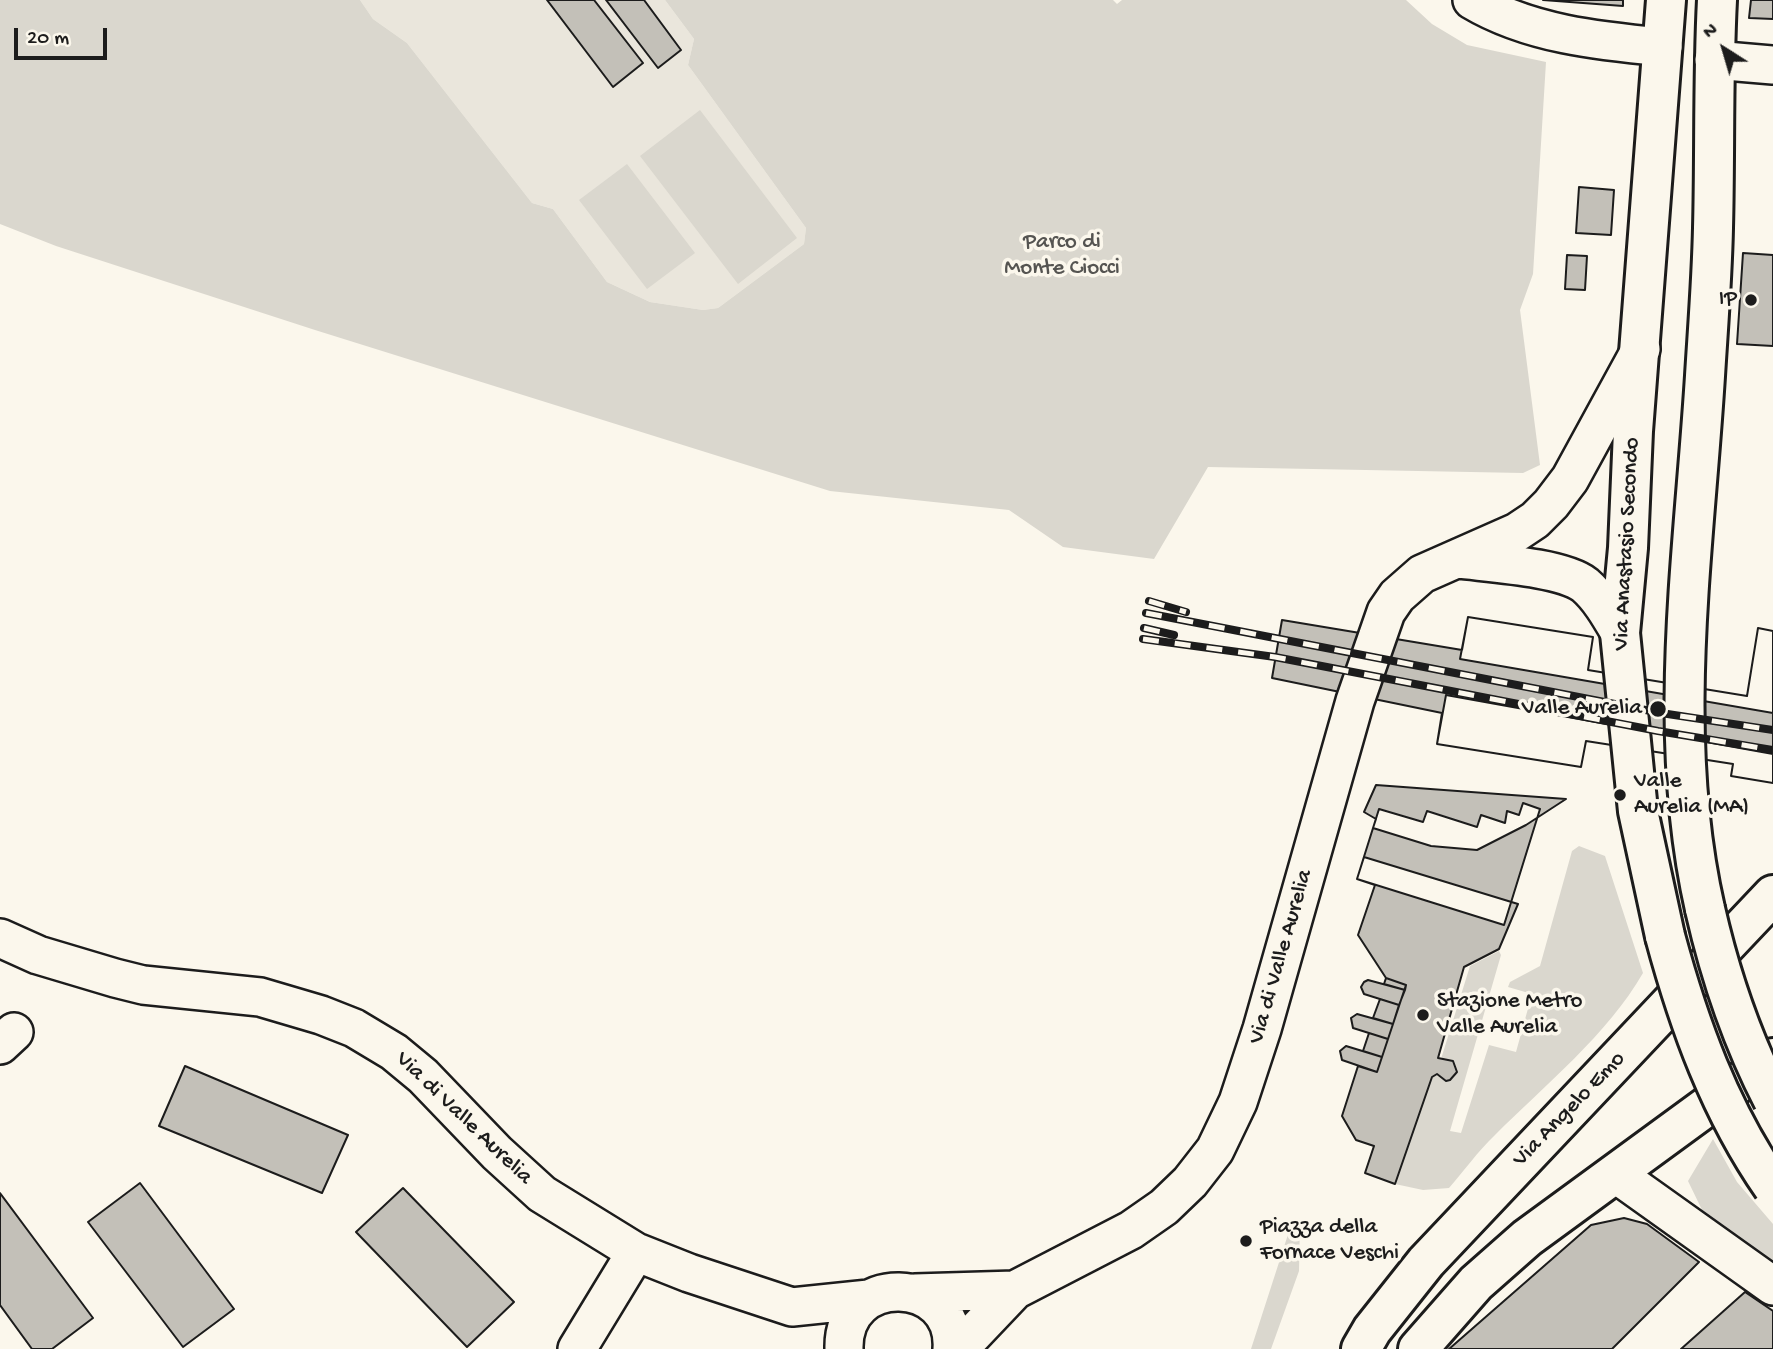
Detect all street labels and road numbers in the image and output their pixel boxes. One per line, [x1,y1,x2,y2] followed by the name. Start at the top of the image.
[1609,437,1647,651] street label: Via Anastasio Secondo
[1244,867,1320,1047] street label: Via di Valle Aurelia
[1508,1046,1632,1174] street label: Via Angelo Emo
[389,1047,537,1191] street label: Via di Valle Aurelia

